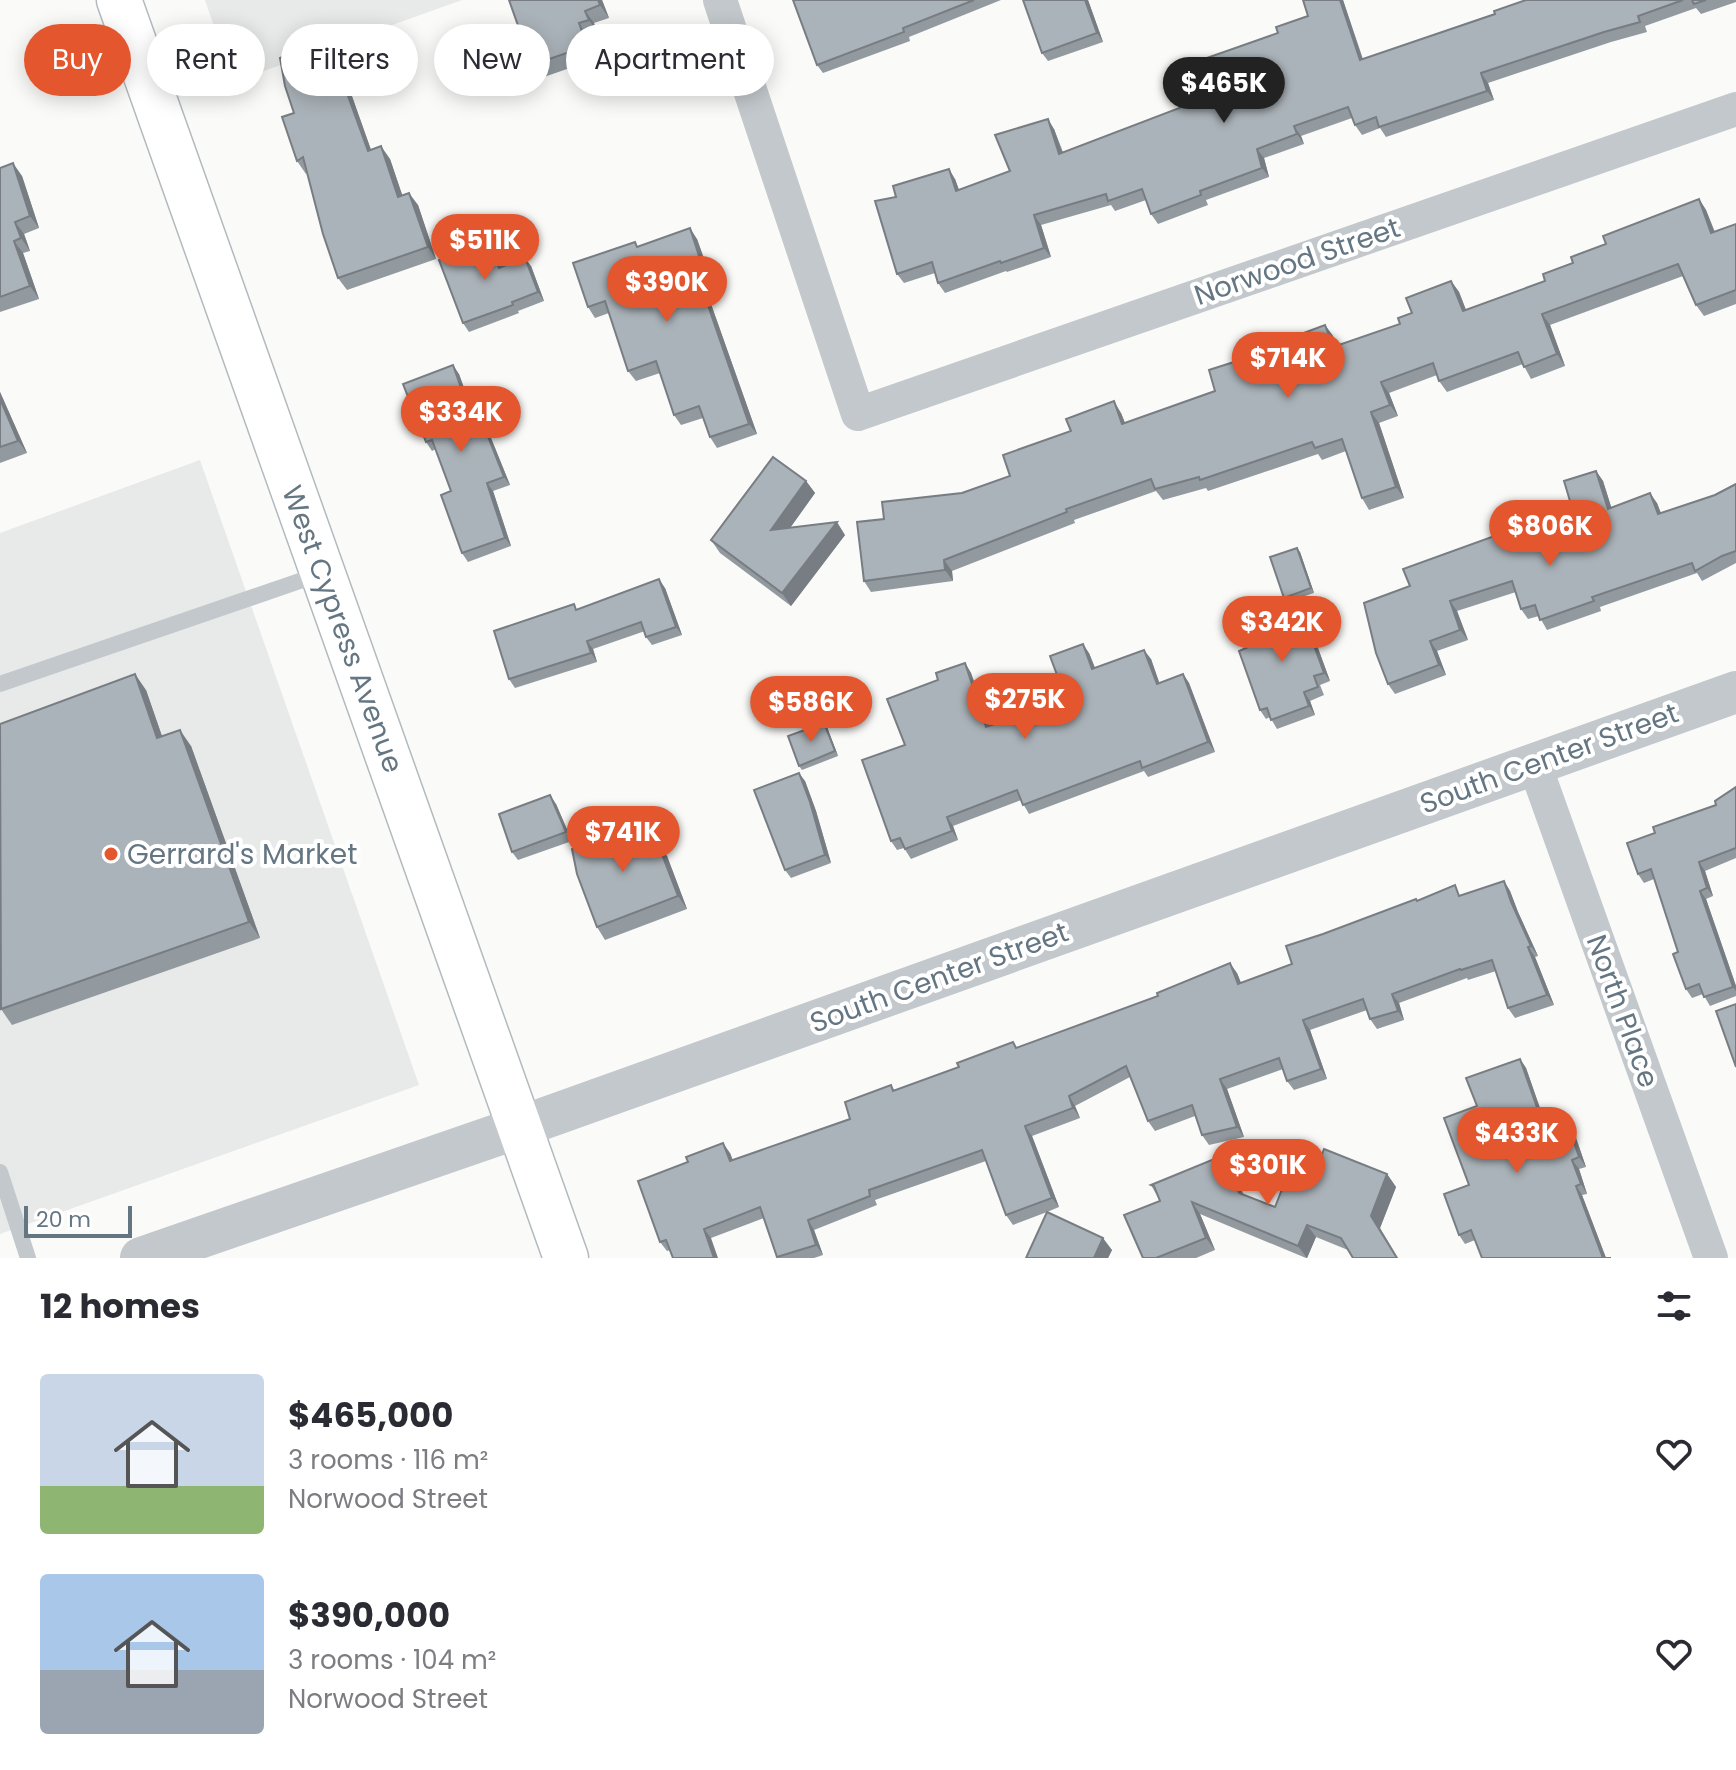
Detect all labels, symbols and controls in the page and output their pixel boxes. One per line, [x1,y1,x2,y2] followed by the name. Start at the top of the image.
[24,24,131,96] chip: Buy
[147,24,265,96] chip: Rent
[281,24,418,96] chip: Filters
[434,24,550,96] chip: New
[566,24,774,96] chip: Apartment
[1168,57,1280,125] pin: $465K
[1181,65,1267,101] text: $465K
[1189,208,1405,315] street label: Norwood Street
[429,214,541,282] pin: $511K
[449,222,521,258] text: $511K
[611,256,723,324] pin: $390K
[625,264,709,300] text: $390K
[1232,332,1344,400] pin: $714K
[1250,340,1326,376] text: $714K
[405,386,517,454] pin: $334K
[419,394,503,430] text: $334K
[272,480,413,778] street label: West Cypress Avenue
[1494,500,1606,568] pin: $806K
[1507,508,1593,544] text: $806K
[1226,596,1338,664] pin: $342K
[1240,604,1324,640] text: $342K
[969,673,1081,741] pin: $275K
[755,676,867,744] pin: $586K
[985,681,1065,717] text: $275K
[768,684,854,720] text: $586K
[1415,694,1684,823] street label: South Center Street
[567,806,679,874] pin: $741K
[585,814,661,850] text: $741K
[127,835,357,874] place label: Gerrard's Market
[102,845,120,863] marker: Gerrard's Market
[805,913,1074,1042] street label: South Center Street
[1577,929,1668,1093] street label: North Place
[1461,1107,1573,1175] pin: $433K
[1475,1115,1559,1151] text: $433K
[1212,1139,1324,1207] pin: $301K
[1229,1147,1307,1183] text: $301K
[24,1202,132,1238] scale bar
[36,1204,91,1235] text: 20 m
[40,1282,200,1330] text: 12 homes
[1652,1284,1696,1328] icon: filters
[288,1391,453,1439] text: $465,000
[104,1406,200,1502] icon: home
[1652,1432,1696,1476] icon: heart
[288,1442,488,1478] text: 3 rooms · 116 m²
[288,1481,488,1517] text: Norwood Street
[288,1591,450,1639] text: $390,000
[104,1606,200,1702] icon: home
[1652,1632,1696,1676] icon: heart
[288,1642,496,1678] text: 3 rooms · 104 m²
[288,1681,488,1717] text: Norwood Street

